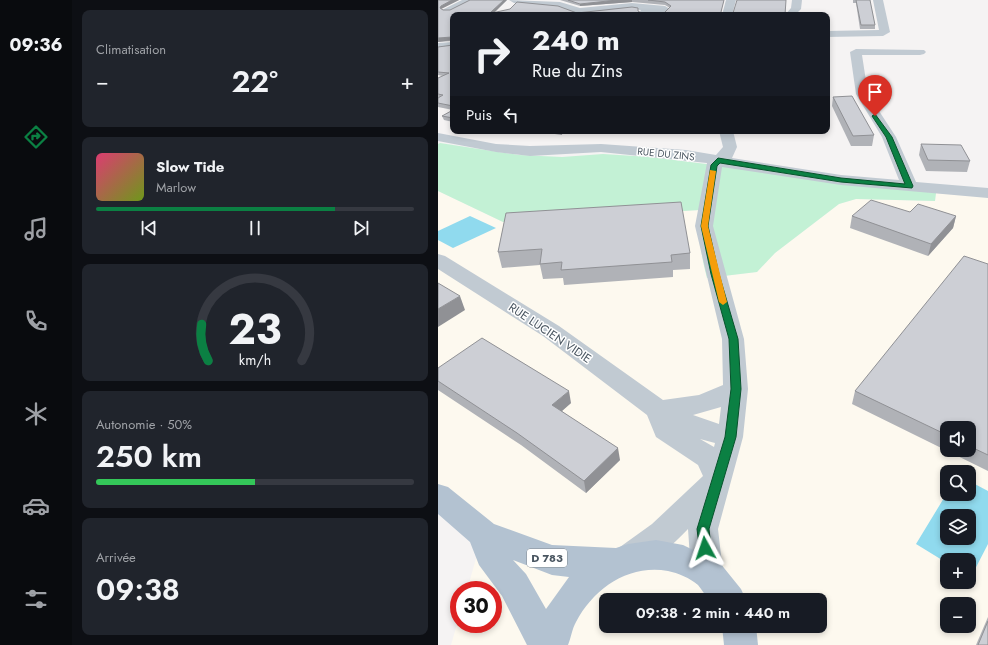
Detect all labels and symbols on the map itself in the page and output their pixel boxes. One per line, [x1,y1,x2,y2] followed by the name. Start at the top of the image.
[858,75,892,116] pin
[637,144,696,165] street label: RUE DU ZINS
[505,299,595,367] street label: RUE LUCIEN VIDIE
[684,527,726,569] position arrow
[527,549,567,567] road number: D 783
[450,581,502,633] speed limit sign: 30

